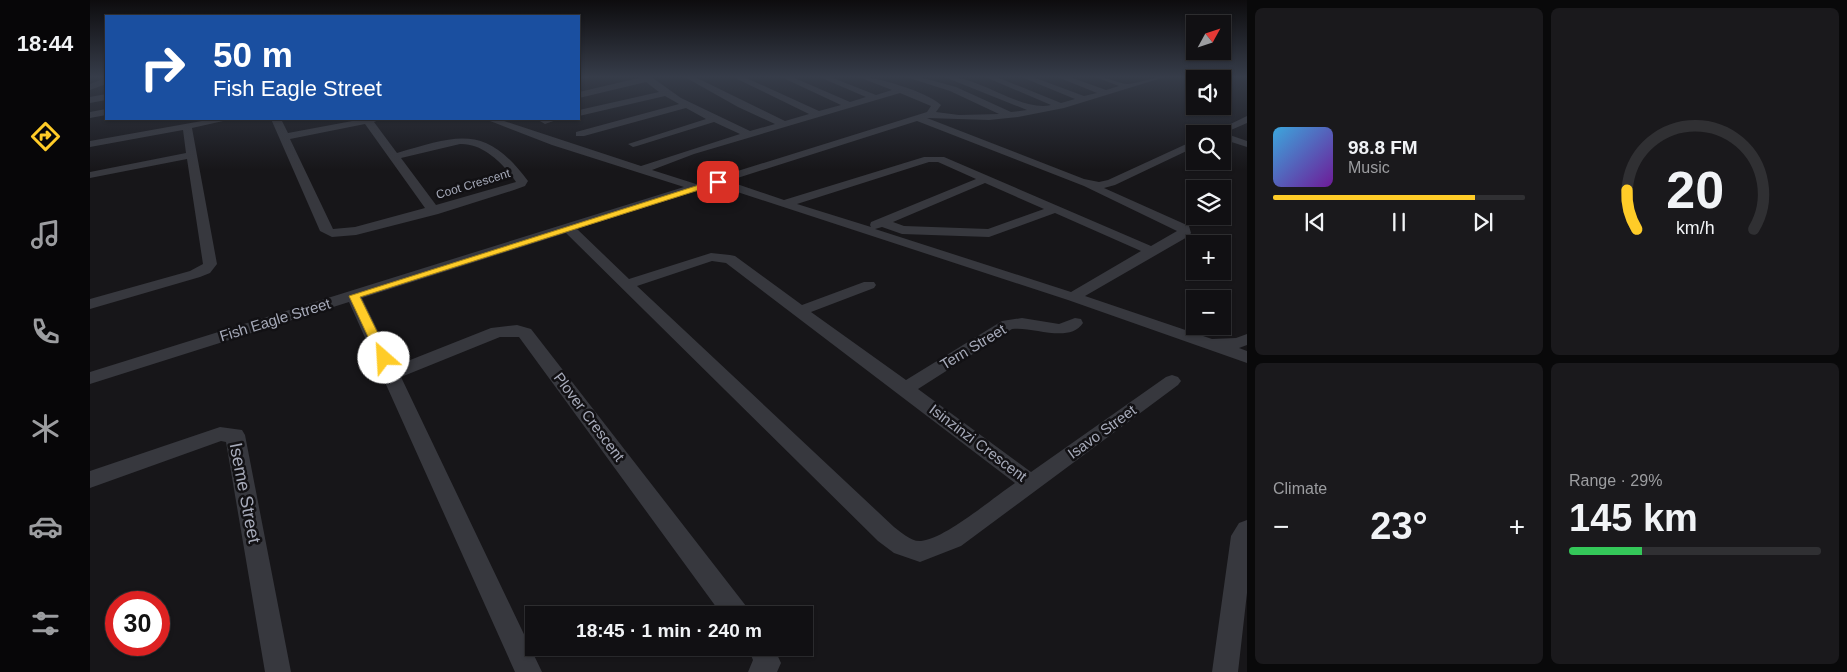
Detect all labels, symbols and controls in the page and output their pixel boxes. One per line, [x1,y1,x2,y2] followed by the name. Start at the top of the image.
[1186,15,1231,60] north arrow
[1186,15,1231,335] map controls
[17,31,73,56] text: 18:44
[130,35,195,100] icon: right
[213,35,293,74] text: 50 m
[1186,70,1231,115] button: sound
[213,76,382,101] text: Fish Eagle Street
[28,119,63,154] icon: directions
[1186,125,1231,170] button: search
[1348,137,1418,158] text: 98.8 FM
[1348,159,1390,176] text: Music
[697,161,739,203] pin
[1666,161,1724,219] text: 20
[434,166,512,202] street label: Coot Crescent
[704,168,732,196] icon: arrive
[1186,180,1231,225] button: layers
[1301,208,1329,236] icon: previous
[1385,208,1413,236] icon: pause
[1469,208,1497,236] icon: next
[28,217,63,252] icon: music
[1676,218,1714,238] text: km/h
[1186,235,1231,280] button: +
[1186,290,1231,335] button: −
[217,294,333,344] street label: Fish Eagle Street
[28,314,63,349] icon: phone
[937,320,1009,373] street label: Tern Street
[357,331,409,383] position arrow
[550,369,629,465] street label: Plover Crescent
[926,400,1031,485] street label: Isinzinzi Crescent
[1064,401,1140,462] street label: Isavo Street
[28,411,63,446] icon: climate
[225,441,265,545] street label: Iseme Street
[1569,472,1662,489] text: Range · 29%
[1273,480,1327,497] text: Climate
[1569,497,1698,539] text: 145 km
[1370,505,1428,547] text: 23°
[28,509,63,544] icon: car
[1273,511,1289,542] text: −
[1509,511,1525,542] text: +
[105,591,170,656] speed limit sign: 30
[28,606,63,641] icon: filters
[576,620,762,641] text: 18:45 · 1 min · 240 m

